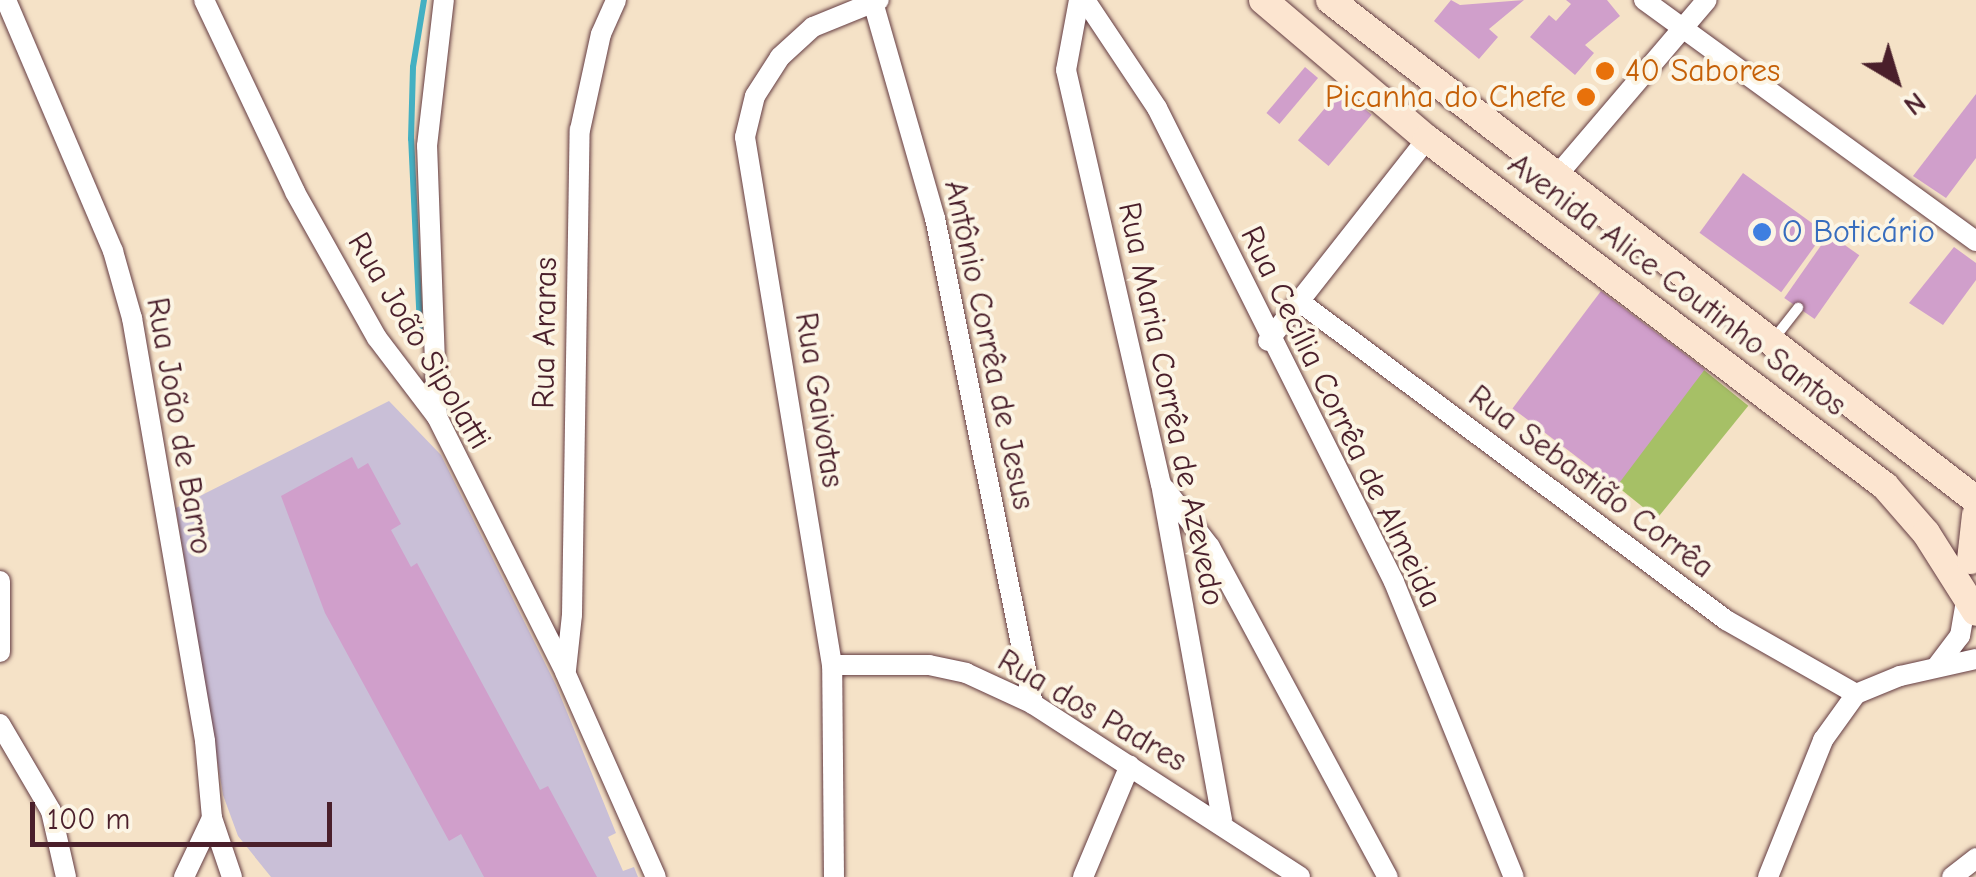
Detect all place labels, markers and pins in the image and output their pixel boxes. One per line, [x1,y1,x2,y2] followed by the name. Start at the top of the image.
[1625,52,1780,90] place label: 40 Sabores
[1594,60,1616,82] marker: 40 Sabores
[1325,78,1566,116] place label: Picanha do Chefe
[1575,86,1597,108] marker: Picanha do Chefe
[1782,213,1935,251] place label: O Boticário
[1751,221,1773,243] marker: O Boticário

